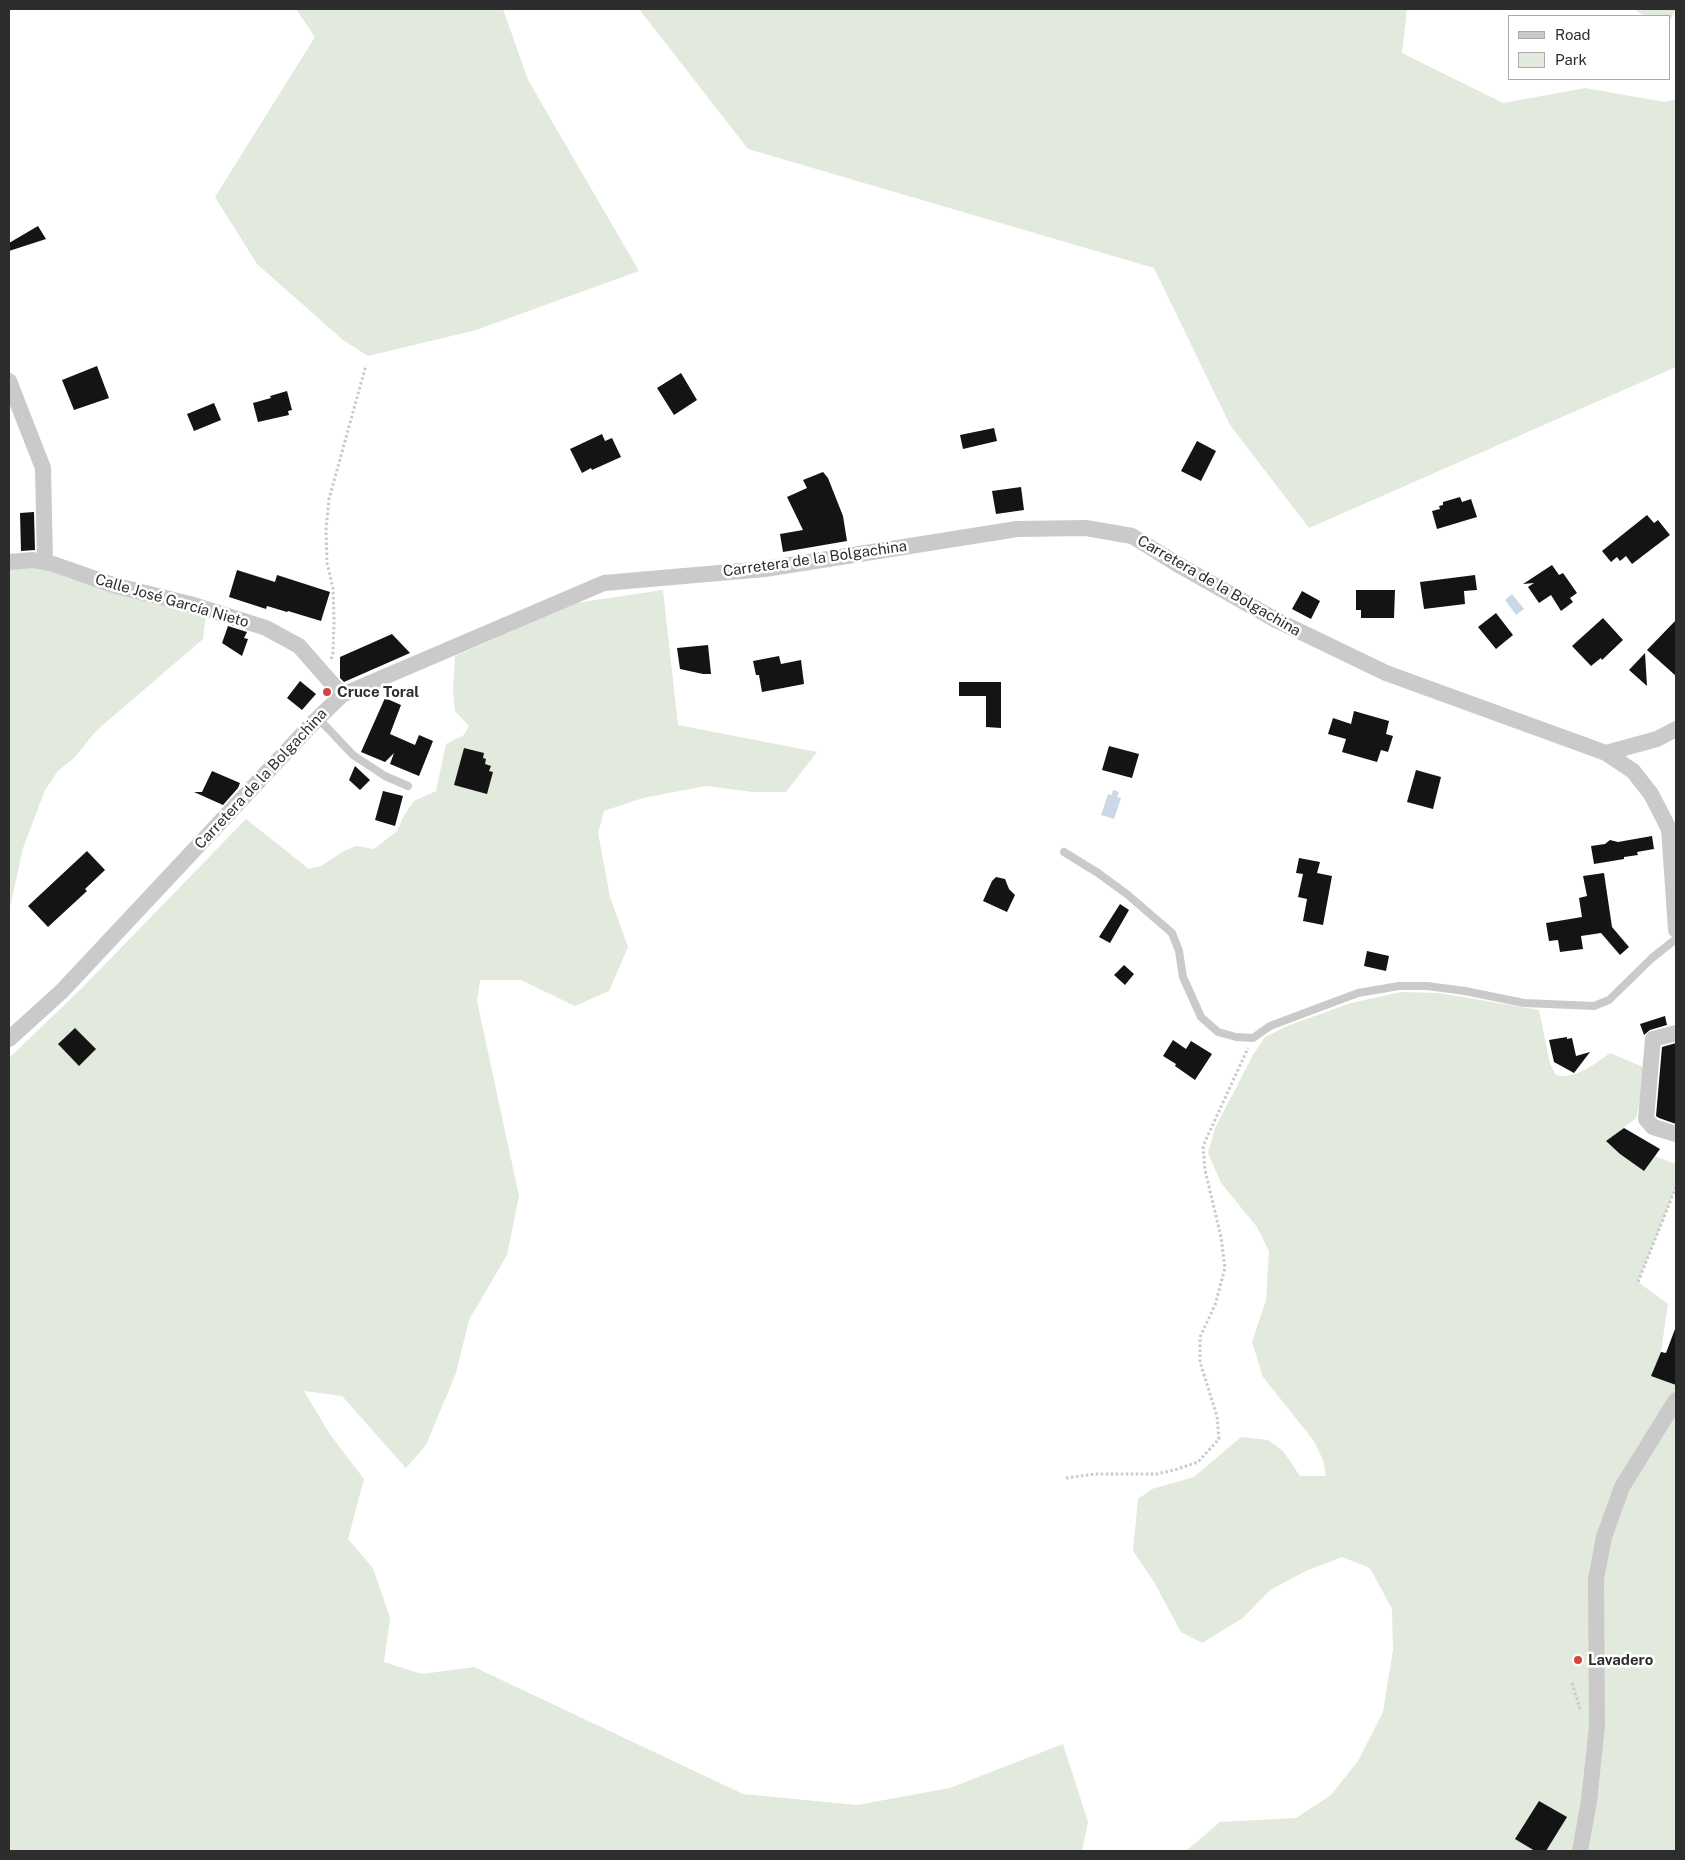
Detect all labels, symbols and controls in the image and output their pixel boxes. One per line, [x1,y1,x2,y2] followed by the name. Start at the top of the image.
[1508,15,1670,80] legend
[1555,26,1591,43] text: Road
[1555,51,1587,68] text: Park
[1134,532,1304,640] street label: Carretera de la Bolgachina
[722,537,908,581] street label: Carretera de la Bolgachina
[93,570,251,632] street label: Calle José García Nieto
[337,683,419,701] place label: Cruce Toral
[321,686,333,698] marker: Cruce Toral
[191,705,331,853] street label: Carretera de la Bolgachina
[1588,1651,1653,1669] place label: Lavadero
[1572,1654,1584,1666] marker: Lavadero

